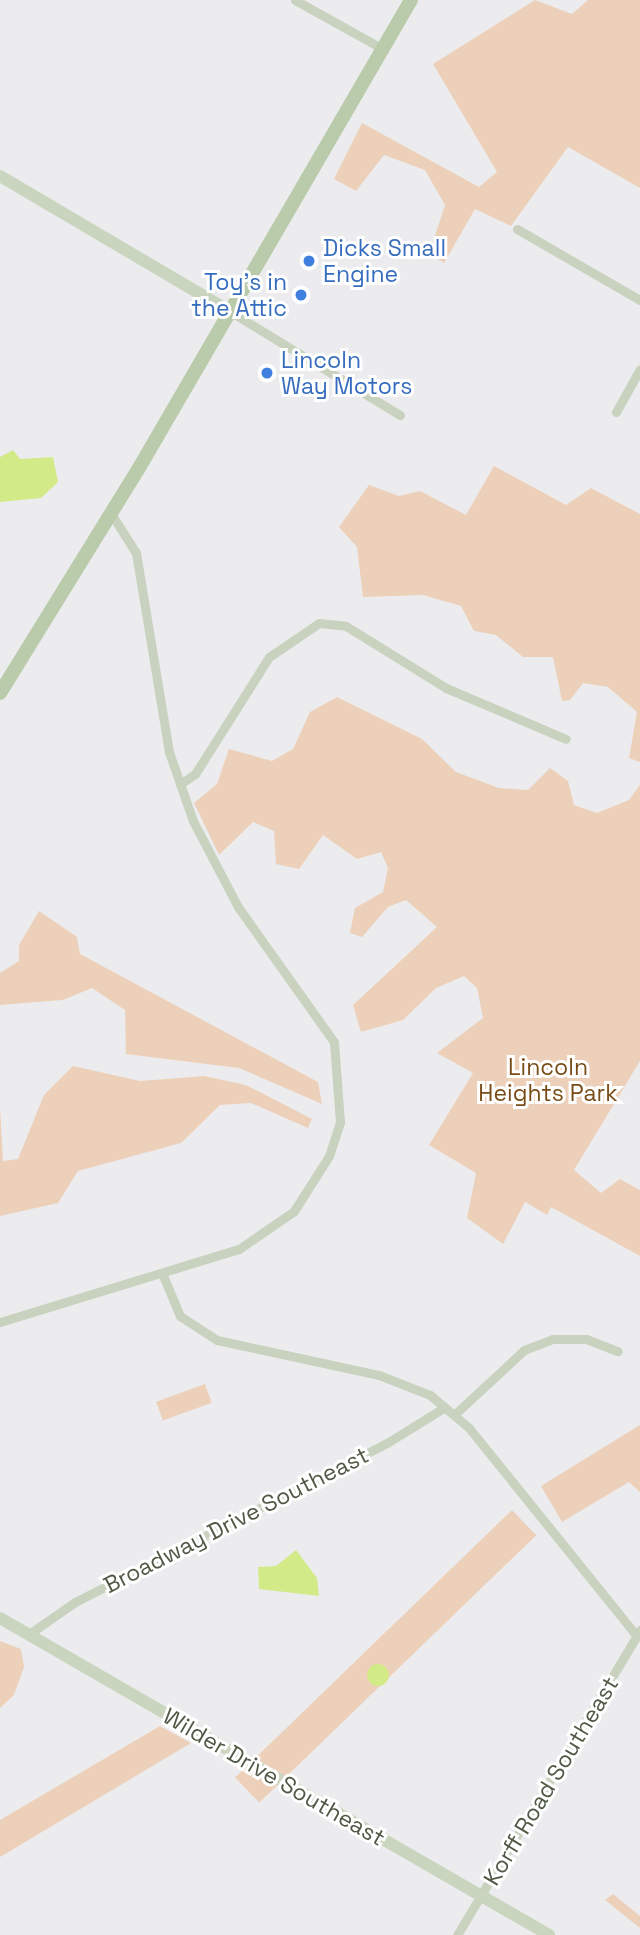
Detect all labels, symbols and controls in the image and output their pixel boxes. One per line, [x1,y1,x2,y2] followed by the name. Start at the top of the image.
[323,234,446,288] place label: Dicks Small Engine
[301,253,317,269] marker: Dicks Small Engine
[191,268,287,322] place label: Toy's in the Attic
[293,287,309,303] marker: Toy's in the Attic
[281,346,412,400] place label: Lincoln Way Motors
[259,365,275,381] marker: Lincoln Way Motors
[478,1053,618,1107] park label: Lincoln Heights Park
[99,1441,373,1599] street label: Broadway Drive Southeast
[478,1672,624,1890] street label: Korff Road Southeast
[158,1702,390,1852] street label: Wilder Drive Southeast

